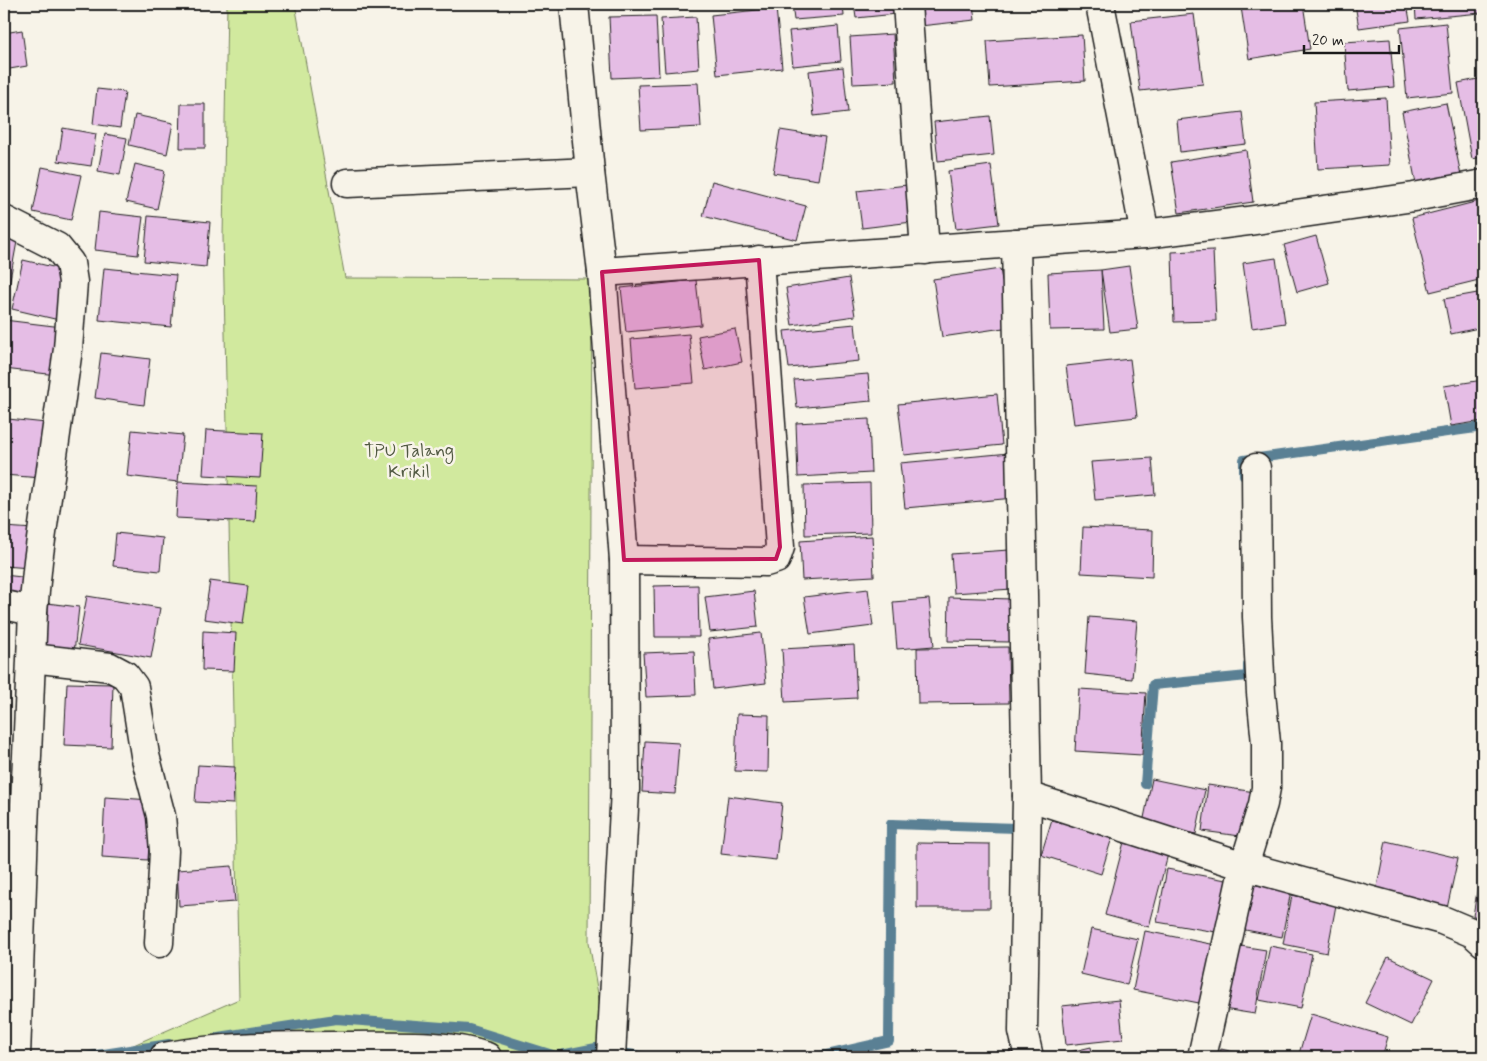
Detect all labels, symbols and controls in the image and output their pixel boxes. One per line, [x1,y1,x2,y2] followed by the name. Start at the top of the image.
[1304,22,1400,54] scale bar
[1312,31,1344,51] text: 20 m
[364,439,454,484] park label: TPU Talang Krikil

